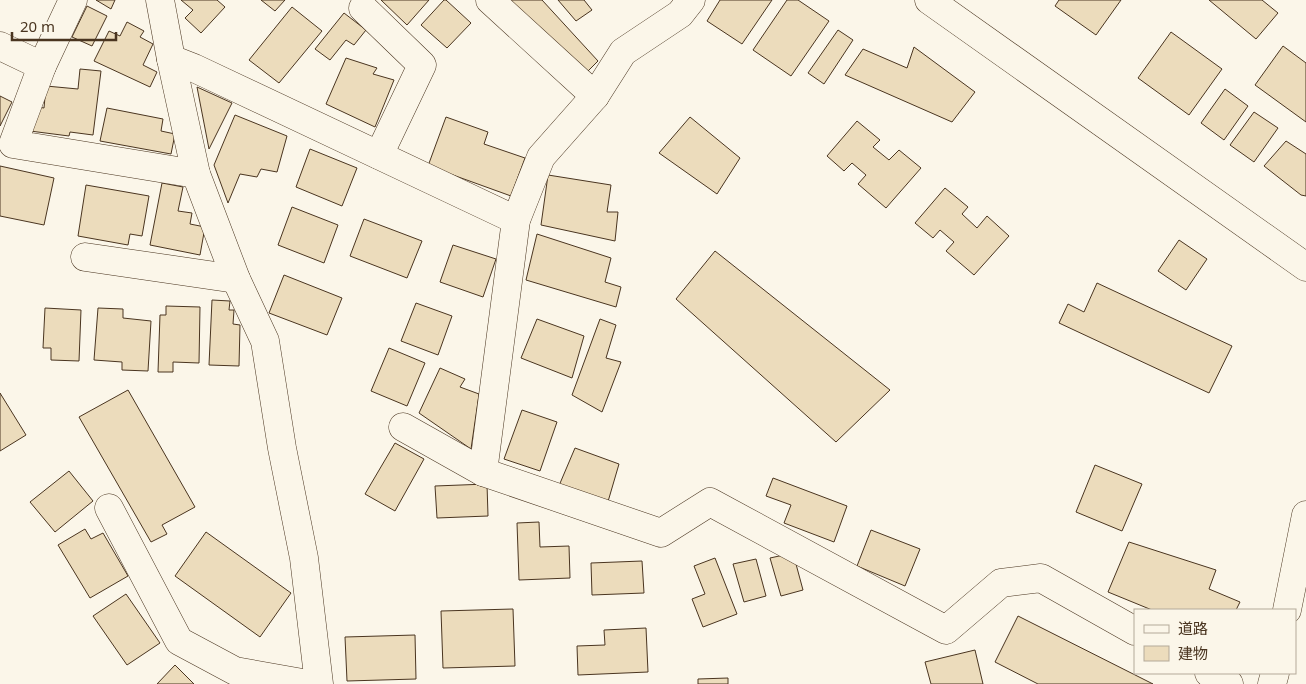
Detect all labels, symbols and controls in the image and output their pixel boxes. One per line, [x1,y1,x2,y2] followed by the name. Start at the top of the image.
[12,10,116,42] scale bar
[20,16,55,36] text: 20 m
[1134,609,1296,674] legend
[1178,618,1208,638] text: 道路
[1178,643,1208,663] text: 建物

